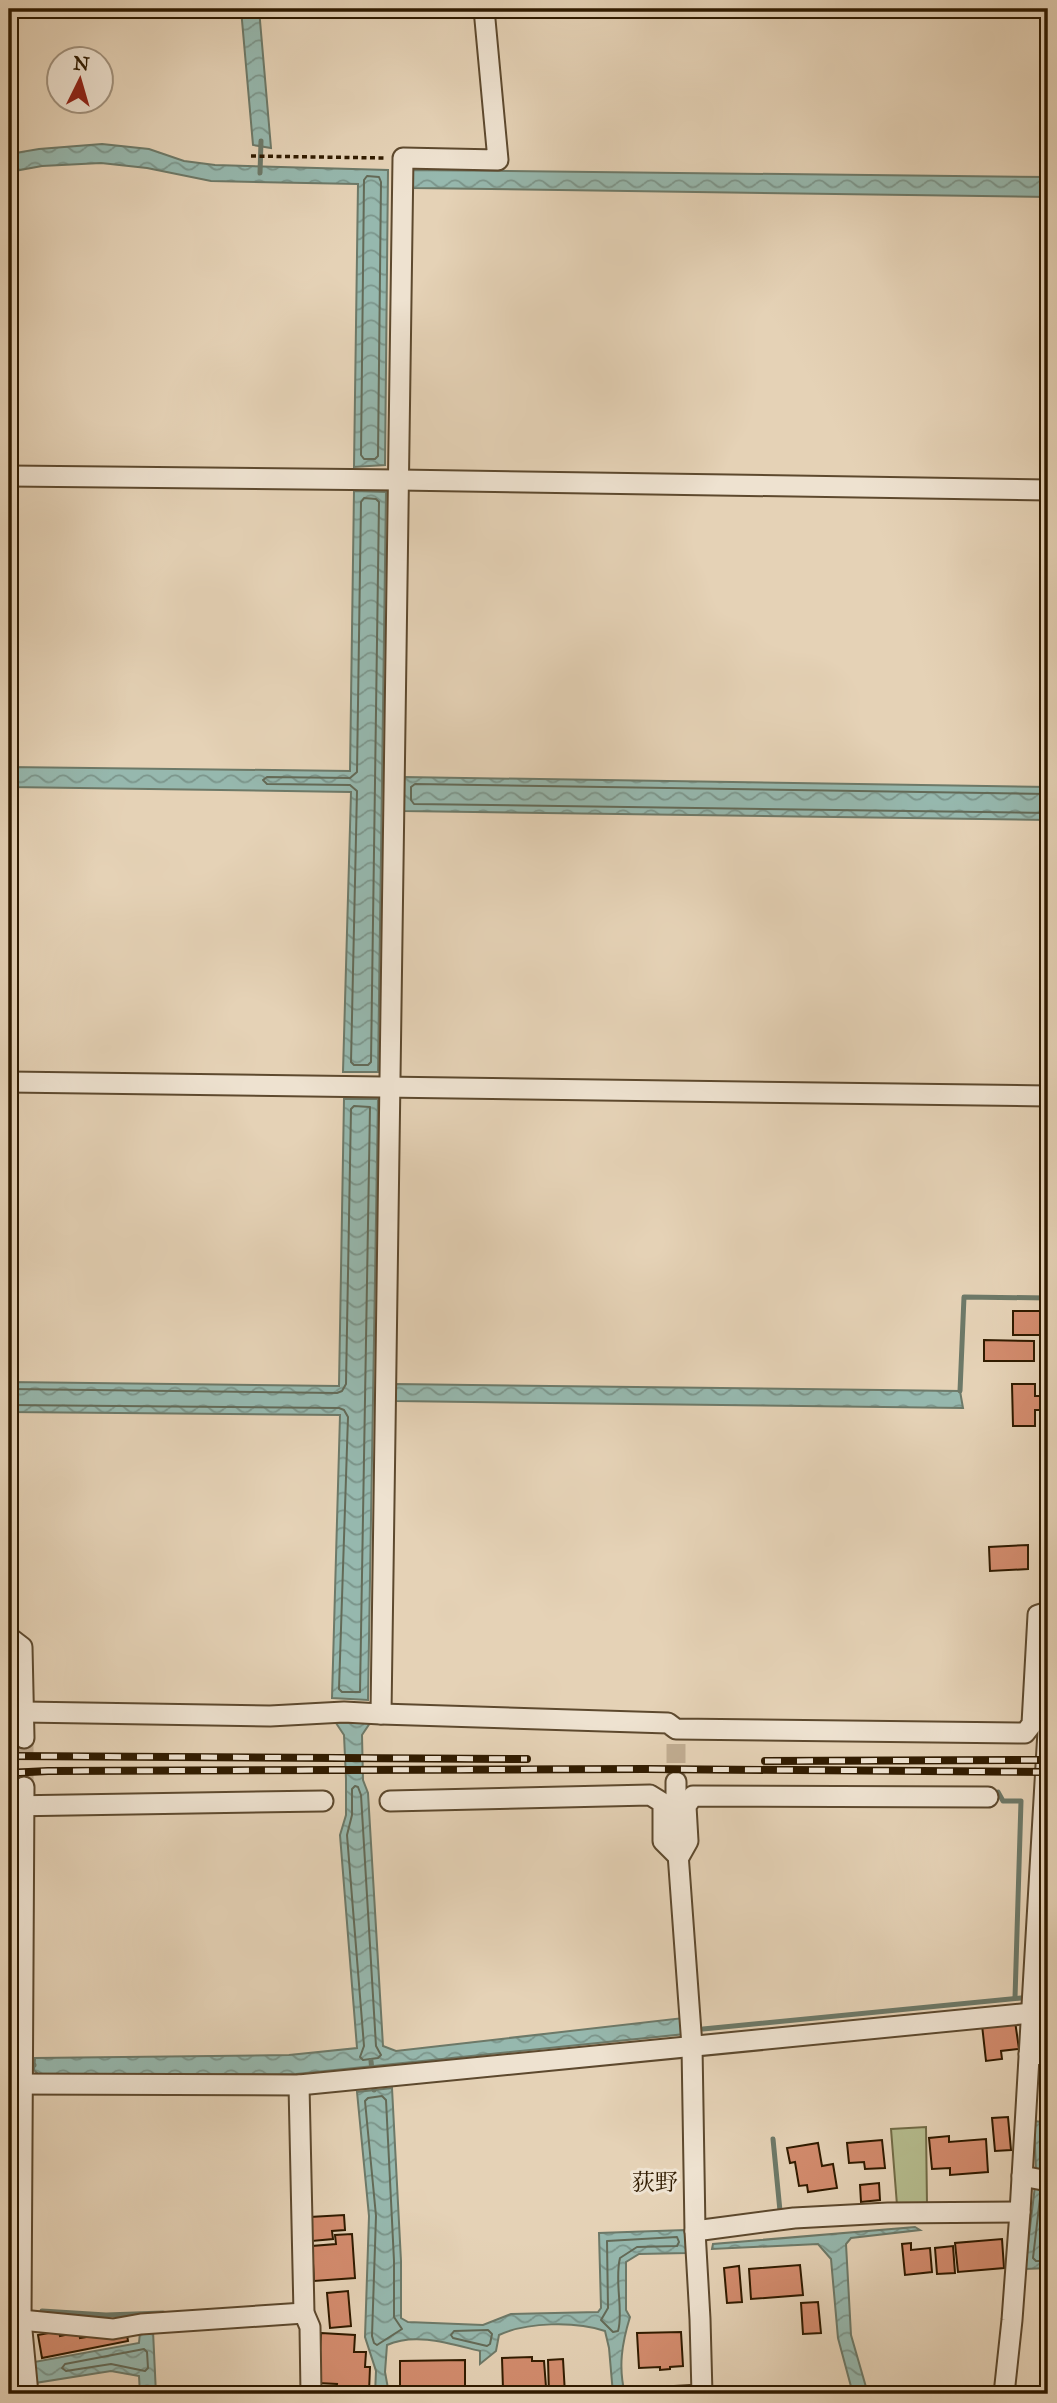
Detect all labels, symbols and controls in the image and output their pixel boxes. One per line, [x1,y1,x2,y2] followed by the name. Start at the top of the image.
[46,46,116,116] north arrow
[72,51,90,76] text: N
[632,2168,678,2196] district label: 荻野

